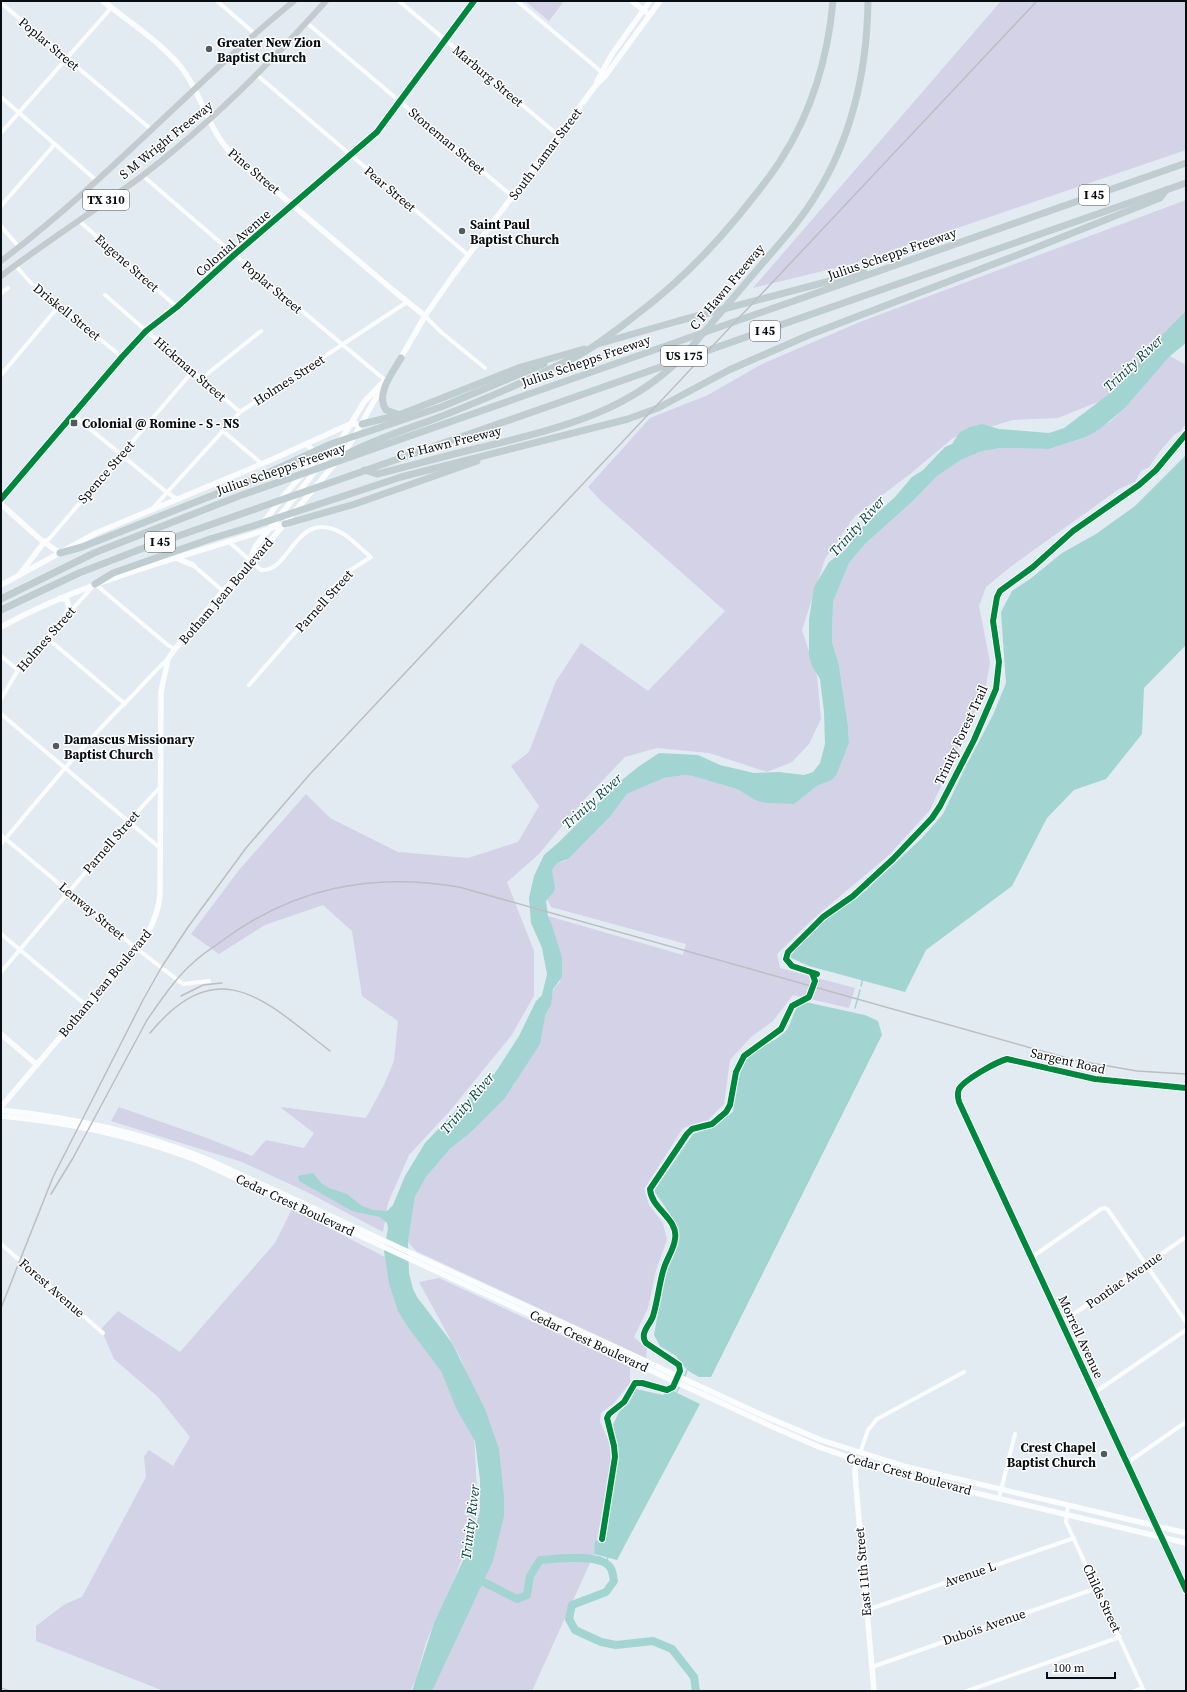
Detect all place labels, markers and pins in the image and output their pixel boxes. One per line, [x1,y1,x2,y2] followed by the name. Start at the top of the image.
[217,34,321,66] place label: Greater New Zion Baptist Church
[204,44,214,54] marker: Greater New Zion Baptist Church
[470,216,559,248] place label: Saint Paul Baptist Church
[457,226,467,236] marker: Saint Paul Baptist Church
[82,415,239,432] place label: Colonial @ Romine - S - NS
[69,418,79,428] marker: Colonial @ Romine - S - NS
[64,731,195,763] place label: Damascus Missionary Baptist Church
[51,741,61,751] marker: Damascus Missionary Baptist Church
[1007,1439,1096,1471] place label: Crest Chapel Baptist Church
[1099,1449,1109,1459] marker: Crest Chapel Baptist Church

